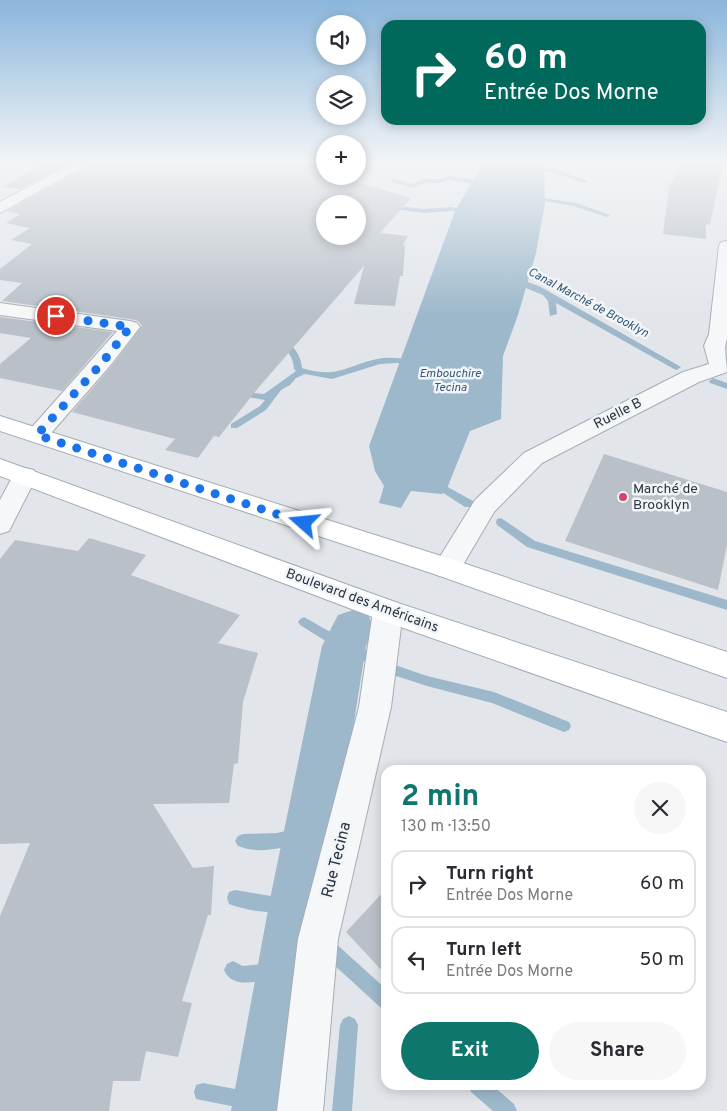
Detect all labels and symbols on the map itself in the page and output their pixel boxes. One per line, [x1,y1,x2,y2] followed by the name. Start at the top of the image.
[525,264,652,342] water label: Canal Marché de Brooklyn
[35,295,77,337] pin
[419,366,482,396] water label: Embouchire Tecina
[591,395,645,433] street label: Ruelle B
[633,481,698,514] place label: Marché de Brooklyn
[617,491,629,503] marker: Marché de Brooklyn
[277,496,329,548] position arrow
[283,565,441,637] street label: Boulevard des Américains
[318,820,356,900] street label: Rue Tecina

